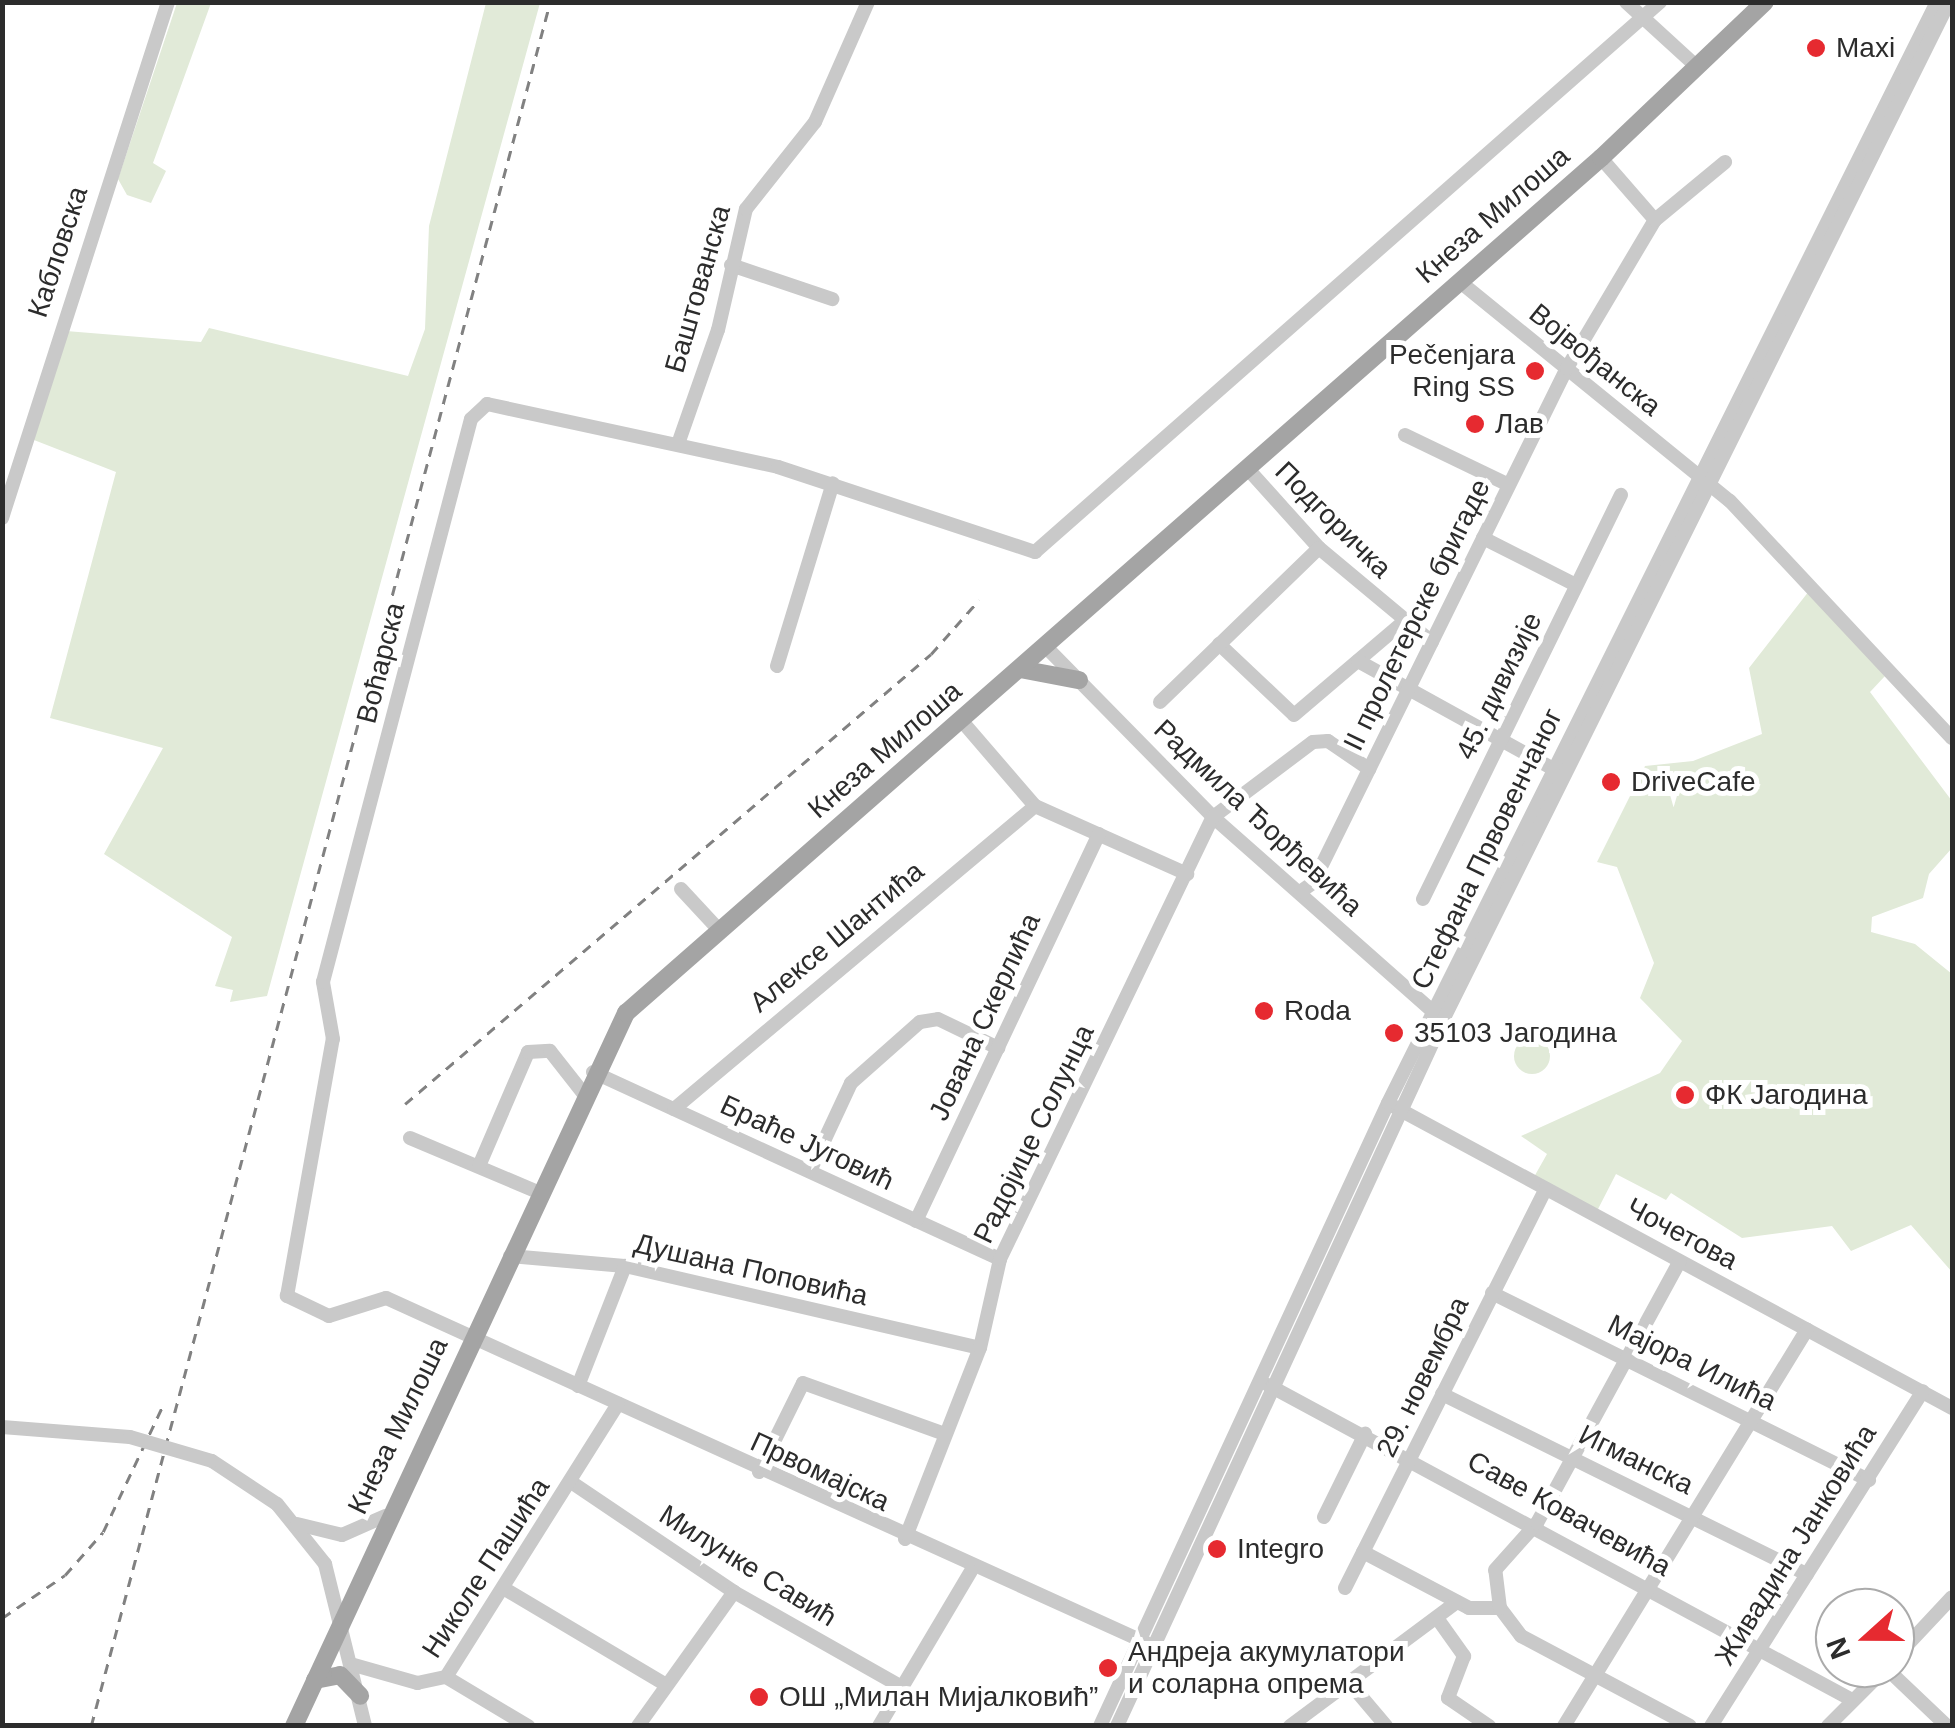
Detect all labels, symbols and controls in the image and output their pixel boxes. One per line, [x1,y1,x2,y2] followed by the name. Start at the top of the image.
[1836,31,1895,65] place label: Maxi
[1805,37,1827,59] marker: Maxi
[1409,139,1577,291] street label: Кнеза Милоша
[21,182,95,322] street label: Кабловска
[658,201,738,377] street label: Баштованска
[1522,297,1668,423] street label: Војвођанска
[1389,338,1515,404] place label: Pečenjara Ring SS
[1524,360,1546,382] marker: Pečenjara Ring SS
[1495,407,1544,441] place label: Лав
[1464,413,1486,435] marker: Лав
[1268,455,1398,585] street label: Подгоричка
[1337,474,1497,756] street label: II пролетерске бригаде
[350,599,412,727] street label: Воћарска
[1449,607,1549,765] street label: 45. дивизије
[801,674,969,826] street label: Кнеза Милоша
[1404,703,1570,995] street label: Стефана Првовенчаног
[1147,713,1369,923] street label: Радмила Ђорђевића
[1631,765,1755,799] place label: DriveCafe
[1600,771,1622,793] marker: DriveCafe
[743,854,931,1020] street label: Алексе Шантића
[922,908,1048,1126] street label: Јована Скерлића
[1284,994,1351,1028] place label: Roda
[1253,1000,1275,1022] marker: Roda
[1414,1016,1617,1050] place label: 35103 Јагодина
[967,1019,1101,1249] street label: Радојице Солунца
[1383,1022,1405,1044] marker: 35103 Јагодина
[1705,1078,1868,1112] place label: ФК Јагодина
[1674,1084,1696,1106] marker: ФК Јагодина
[715,1088,899,1198] street label: Браће Југовић
[1621,1191,1743,1277] street label: Чочетова
[631,1227,871,1313] street label: Душана Поповића
[1370,1291,1476,1463] street label: 29. новембра
[1602,1308,1782,1418] street label: Мајора Илића
[341,1332,455,1520] street label: Кнеза Милоша
[1573,1418,1699,1502] street label: Игманска
[1708,1419,1884,1671] street label: Живадина Јанковића
[745,1425,895,1519] street label: Првомајска
[1461,1444,1677,1584] street label: Саве Ковачевића
[415,1472,557,1664] street label: Николе Пашића
[653,1498,843,1634] street label: Милунке Савић
[1237,1532,1324,1566] place label: Integro
[1206,1538,1228,1560] marker: Integro
[1815,1588,1915,1688] north arrow
[1820,1633,1856,1663] text: N
[1128,1635,1405,1701] place label: Андреја акумулатори и соларна опрема
[1097,1657,1119,1679] marker: Андреја акумулатори и соларна опрема
[779,1680,1098,1714] place label: ОШ „Милан Мијалковић”
[748,1686,770,1708] marker: ОШ „Милан Мијалковић”

